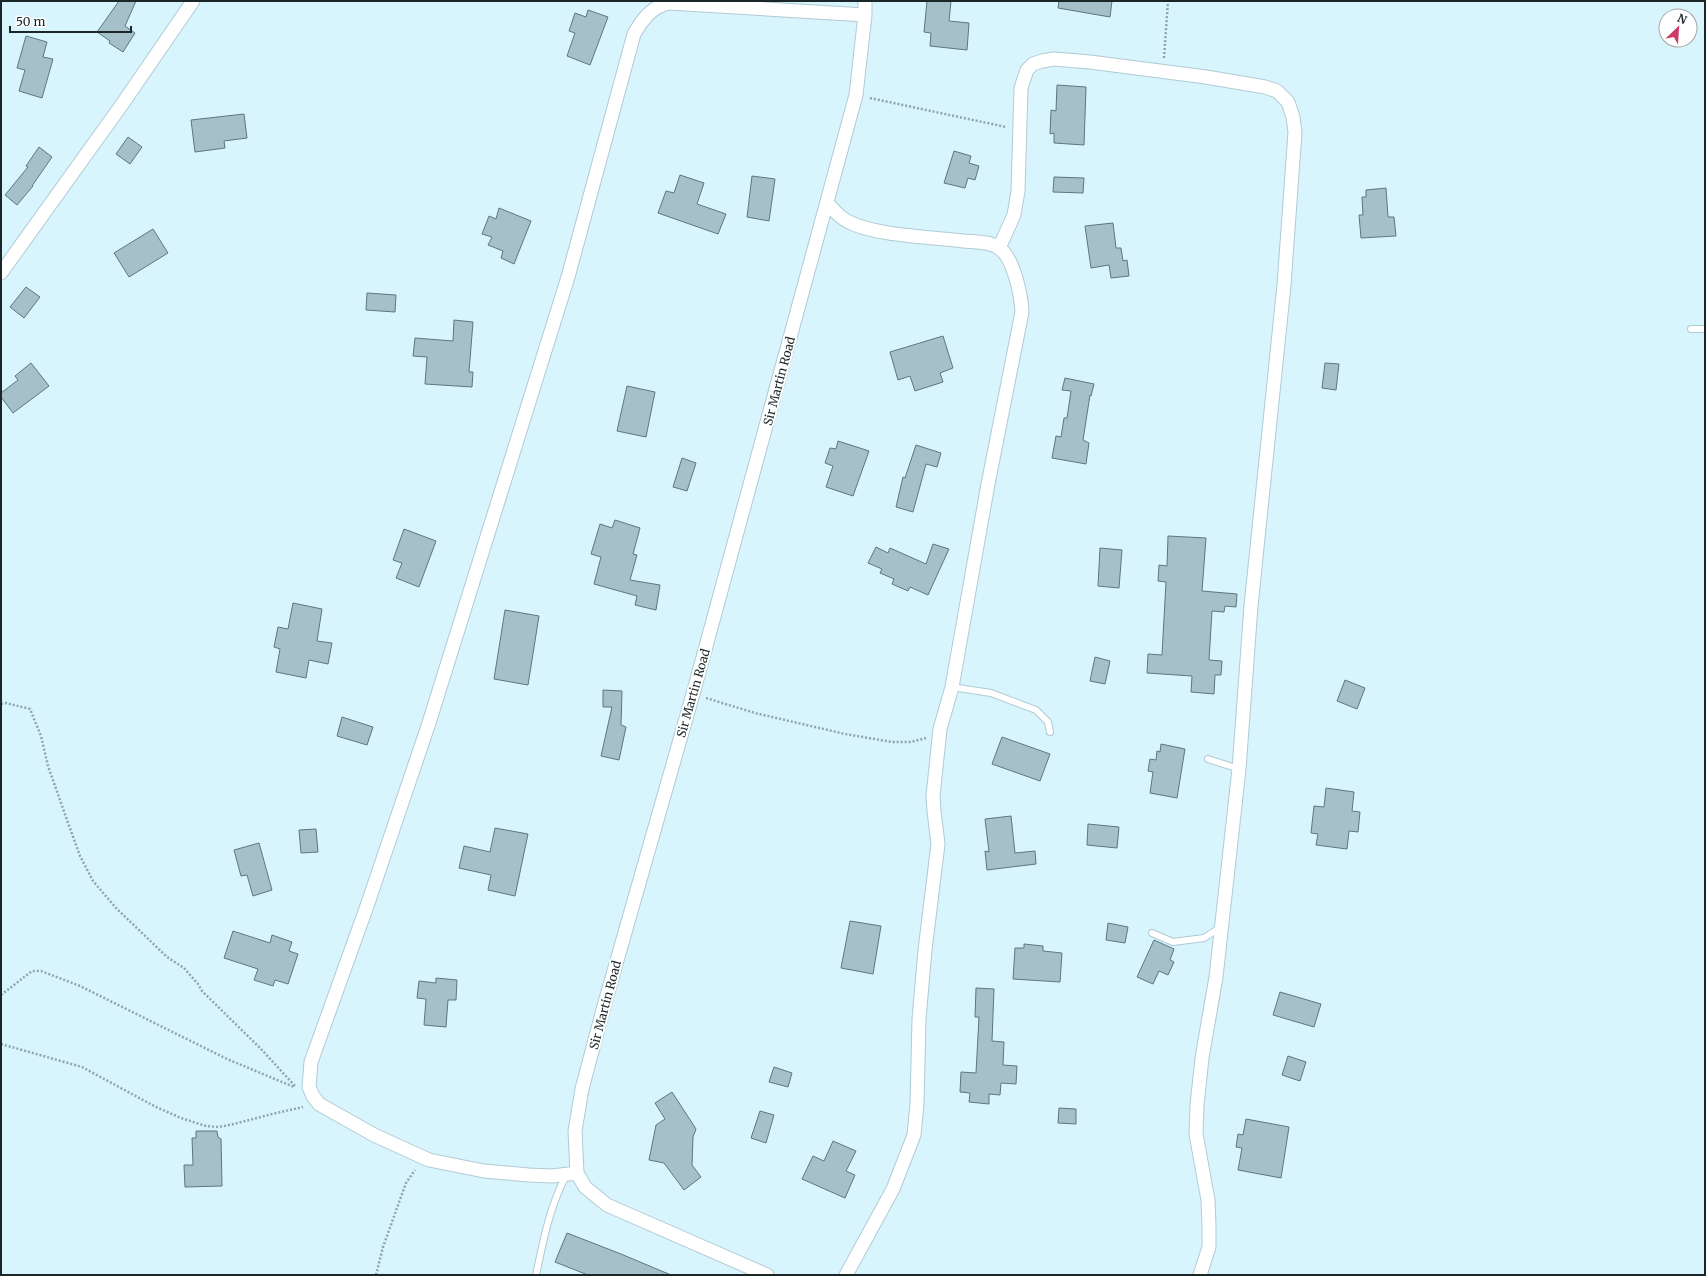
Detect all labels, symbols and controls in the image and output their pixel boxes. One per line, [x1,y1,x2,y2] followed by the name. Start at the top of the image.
[10,8,131,34] scale bar
[1658,8,1698,48] north arrow
[1675,11,1689,27] text: N
[16,14,45,29] text: 50 m
[760,335,798,427] street label: Sir Martin Road
[673,647,713,739] street label: Sir Martin Road
[586,959,624,1051] street label: Sir Martin Road

